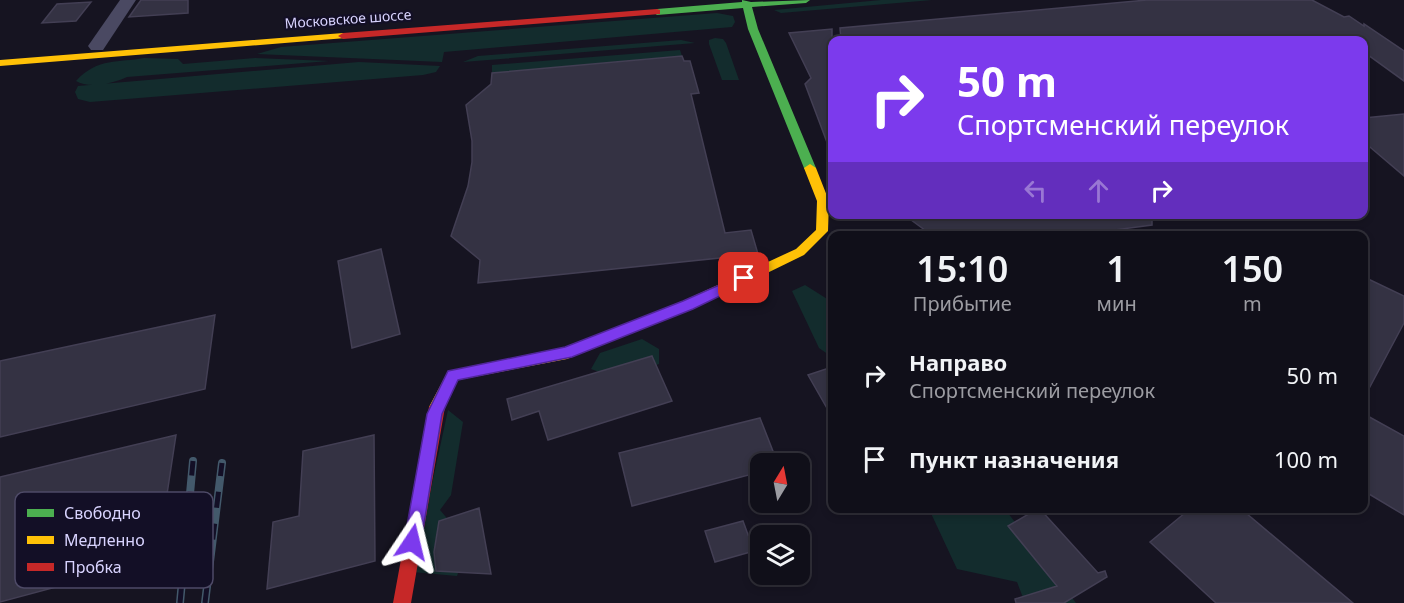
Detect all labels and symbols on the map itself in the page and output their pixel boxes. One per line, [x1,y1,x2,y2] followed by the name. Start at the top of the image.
[284,5,412,32] street label: Московское шоссе
[718,252,769,303] pin
[750,453,810,513] north arrow
[15,492,213,588] legend
[64,502,141,524] text: Свободно
[380,510,444,574] position arrow
[64,529,145,551] text: Медленно
[64,556,122,578] text: Пробка

